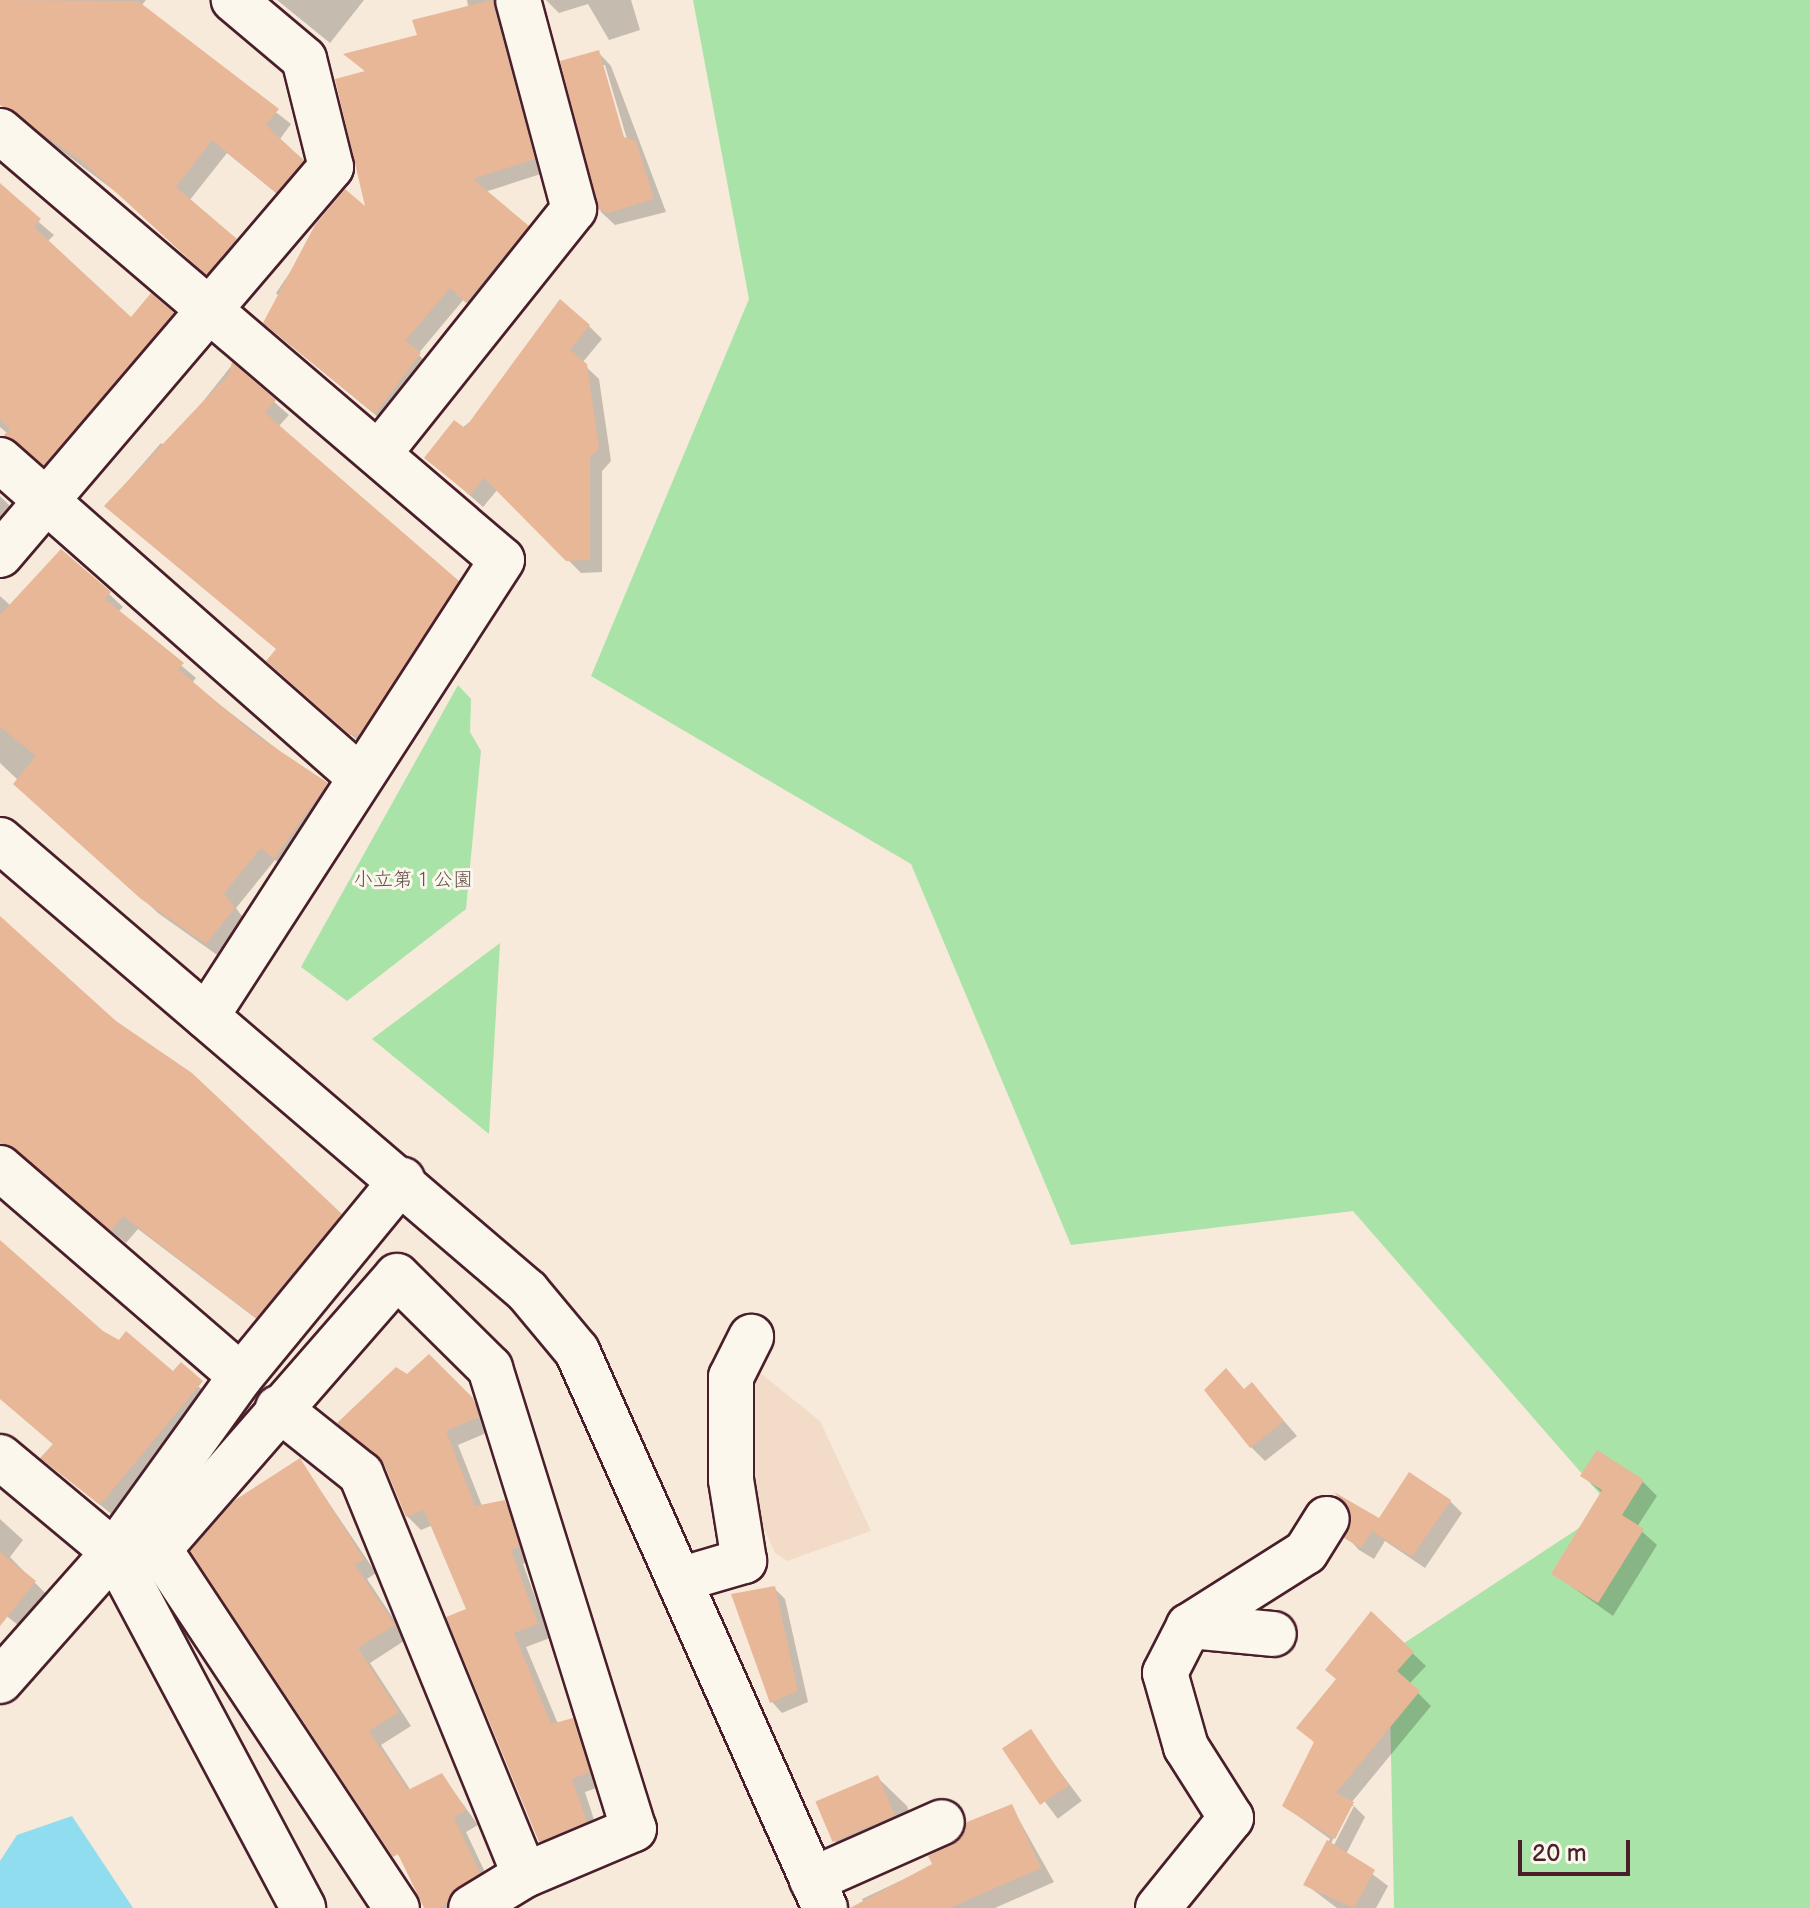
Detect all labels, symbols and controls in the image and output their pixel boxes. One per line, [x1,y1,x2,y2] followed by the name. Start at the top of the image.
[353,868,473,892] park label: 小立第１公園
[1522,1824,1634,1874] scale bar
[1532,1839,1587,1868] text: 20 m

